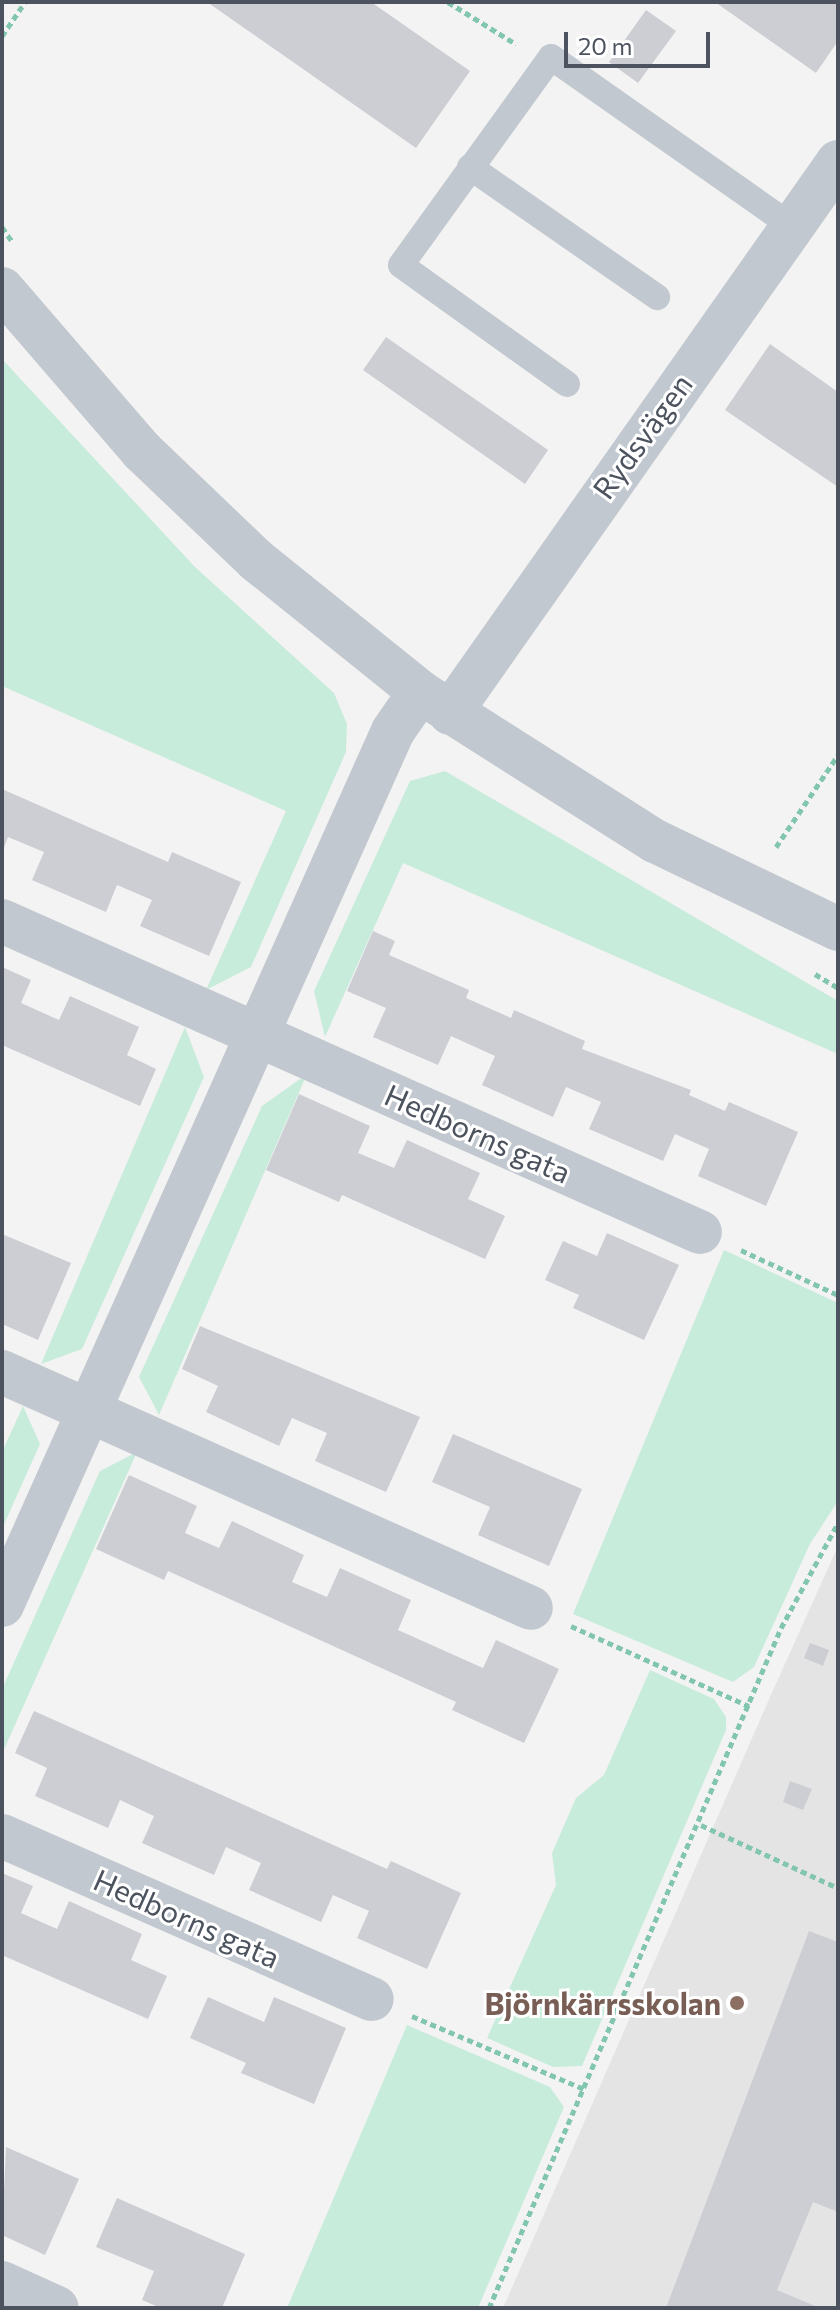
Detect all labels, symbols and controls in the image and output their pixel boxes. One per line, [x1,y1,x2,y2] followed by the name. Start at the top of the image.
[568,16,714,66] scale bar
[578,31,632,60] text: 20 m
[585,367,699,505] street label: Rydsvägen
[380,1076,576,1190] street label: Hedborns gata
[89,1861,285,1975] street label: Hedborns gata
[484,1985,721,2021] place label: Björnkärrsskolan
[728,1994,746,2012] marker: Björnkärrsskolan

